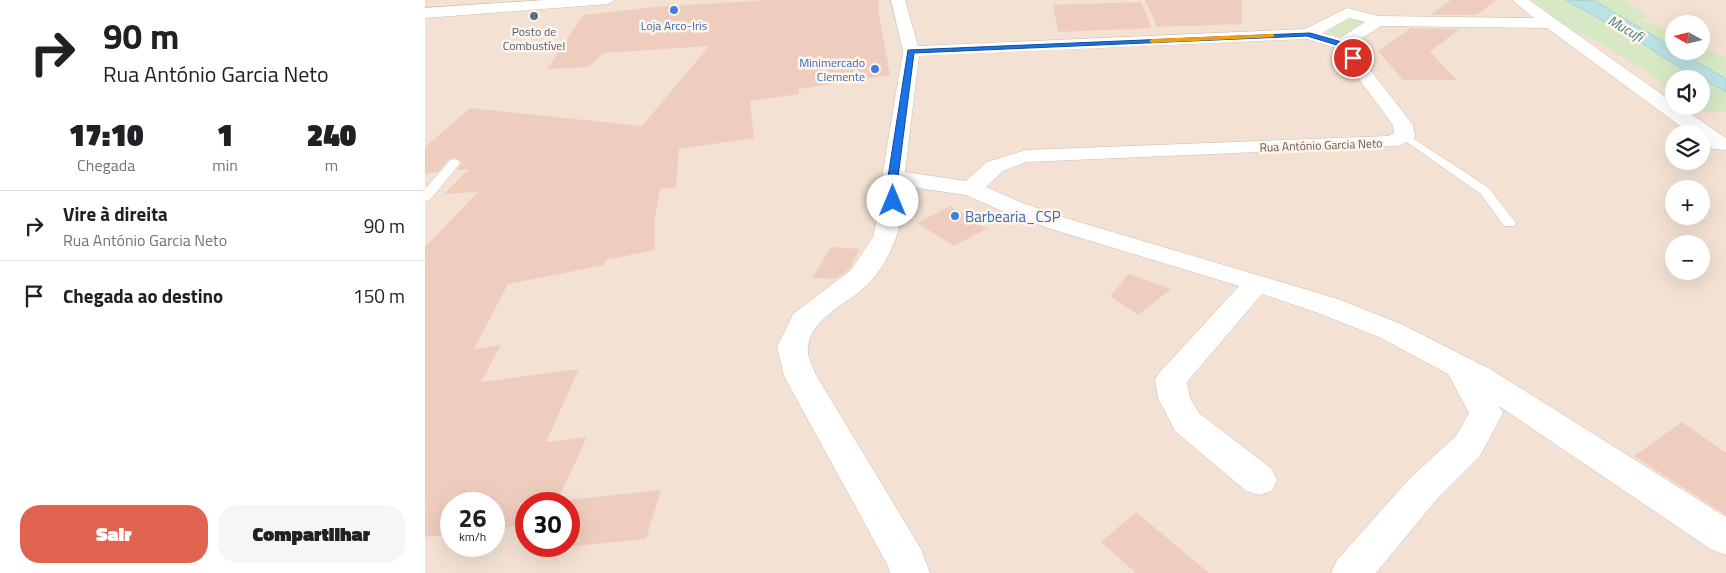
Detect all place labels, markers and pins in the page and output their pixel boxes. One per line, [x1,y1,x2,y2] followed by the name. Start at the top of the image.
[668,4,680,16] marker: Loja Arco-Iris
[528,10,540,22] marker: Posto de Combustível
[641,16,708,35] place label: Loja Arco-Iris
[503,22,565,55] place label: Posto de Combustível
[1332,37,1374,79] pin
[799,53,865,86] place label: Minimercado Clemente
[869,63,881,75] marker: Minimercado Clemente
[965,205,1061,228] place label: Barbearia_CSP
[949,210,961,222] marker: Barbearia_CSP

